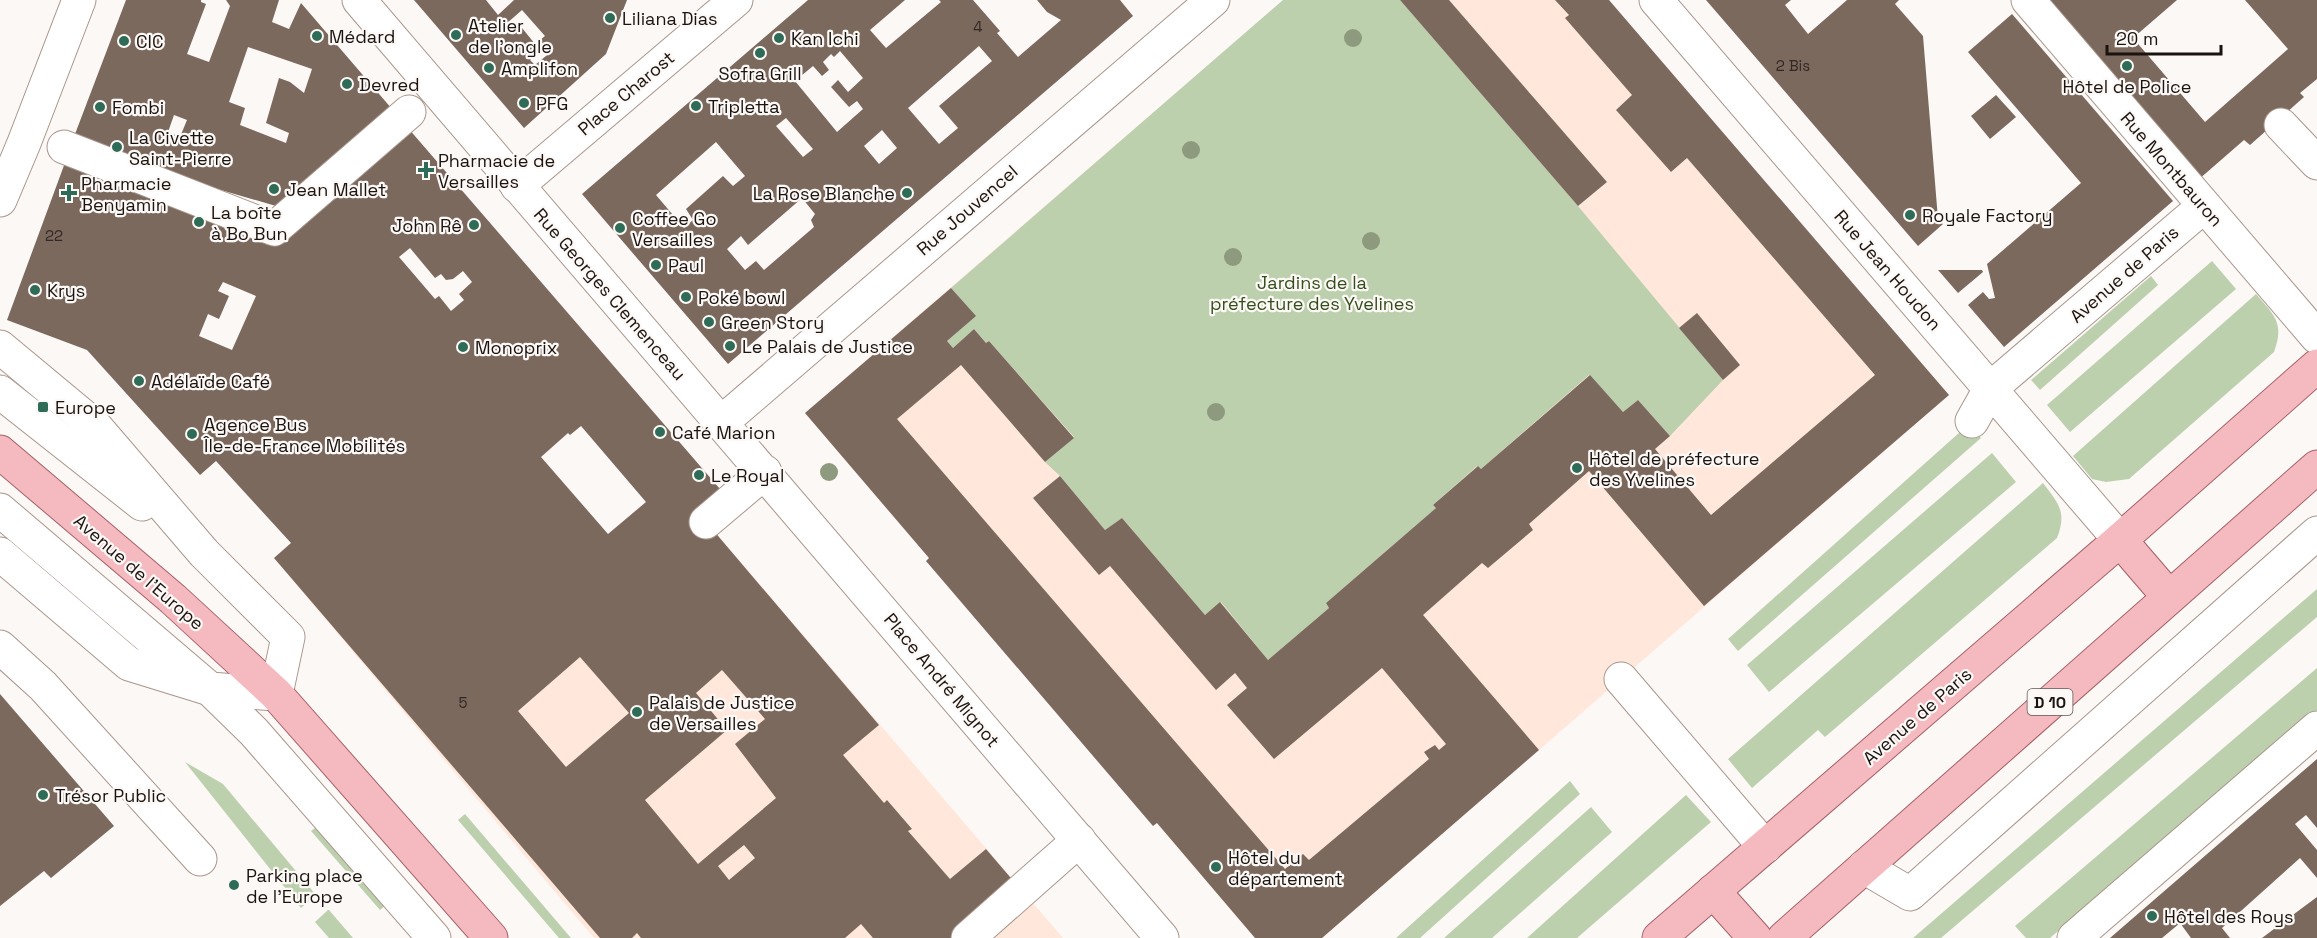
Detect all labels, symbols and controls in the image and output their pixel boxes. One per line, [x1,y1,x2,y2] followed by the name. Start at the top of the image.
[622,7,718,30] place label: Liliana Dias
[603,11,617,25] marker: Liliana Dias
[468,14,552,58] place label: Atelier de l'ongle
[973,17,983,36] house number: 4
[2107,18,2221,56] scale bar
[329,25,395,48] place label: Médard
[791,27,859,50] place label: Kan Ichi
[2116,27,2159,50] text: 20 m
[449,28,463,42] marker: Atelier de l'ongle
[310,29,324,43] marker: Médard
[136,30,164,53] place label: CIC
[772,31,786,45] marker: Kan Ichi
[117,34,131,48] marker: CIC
[573,46,679,140] street label: Place Charost
[753,46,767,60] marker: Sofra Grill
[1776,56,1810,75] house number: 2 Bis
[501,57,578,80] place label: Amplifon
[2120,59,2134,73] marker: Hôtel de Police
[482,61,496,75] marker: Amplifon
[718,62,802,85] place label: Sofra Grill
[359,73,420,96] place label: Devred
[2063,75,2192,98] place label: Hôtel de Police
[340,77,354,91] marker: Devred
[536,92,568,115] place label: PFG
[708,95,780,118] place label: Tripletta
[112,96,164,119] place label: Fombi
[517,96,531,110] marker: PFG
[689,99,703,113] marker: Tripletta
[93,100,107,114] marker: Fombi
[2116,107,2228,231] street label: Rue Montbauron
[129,126,232,170] place label: La Civette Saint-Pierre
[110,140,124,154] marker: La Civette Saint-Pierre
[438,149,555,193] place label: Pharmacie de Versailles
[912,160,1022,260] street label: Rue Jouvencel
[419,163,433,177] marker: Pharmacie de Versailles
[81,172,171,216] place label: Pharmacie Benyamin
[286,178,386,201] place label: Jean Mallet
[267,182,281,196] marker: Jean Mallet
[753,182,895,205] place label: La Rose Blanche
[62,186,76,200] marker: Pharmacie Benyamin
[900,186,914,200] marker: La Rose Blanche
[211,201,288,245] place label: La boîte à Bo Bun
[529,203,691,385] street label: Rue Georges Clemenceau
[1922,204,2053,227] place label: Royale Factory
[1829,205,1947,335] street label: Rue Jean Houdon
[632,207,717,251] place label: Coffee Go Versailles
[1903,208,1917,222] marker: Royale Factory
[392,214,462,237] place label: John Rê
[192,215,206,229] marker: La boîte à Bo Bun
[467,218,481,232] marker: John Rê
[2065,220,2183,328] street label: Avenue de Paris
[613,221,627,235] marker: Coffee Go Versailles
[45,226,63,245] house number: 22
[668,254,704,277] place label: Paul
[649,258,663,272] marker: Paul
[1210,271,1414,315] park label: Jardins de la préfecture des Yvelines
[47,279,85,302] place label: Krys
[28,283,42,297] marker: Krys
[698,286,786,309] place label: Poké bowl
[679,290,693,304] marker: Poké bowl
[721,311,824,334] place label: Green Story
[702,315,716,329] marker: Green Story
[742,335,913,358] place label: Le Palais de Justice
[475,336,557,359] place label: Monoprix
[723,339,737,353] marker: Le Palais de Justice
[456,340,470,354] marker: Monoprix
[151,370,270,393] place label: Adélaïde Café
[132,374,146,388] marker: Adélaïde Café
[55,396,116,419] place label: Europe
[36,400,50,414] marker: Europe
[203,413,405,457] place label: Agence Bus Île-de-France Mobilités
[672,421,775,444] place label: Café Marion
[653,425,667,439] marker: Café Marion
[185,427,199,441] marker: Agence Bus Île-de-France Mobilités
[1589,447,1759,491] place label: Hôtel de préfecture des Yvelines
[1570,461,1584,475] marker: Hôtel de préfecture des Yvelines
[711,464,784,487] place label: Le Royal
[692,468,706,482] marker: Le Royal
[69,509,209,635] street label: Avenue de l'Europe
[879,608,1005,752] street label: Place André Mignot
[1858,662,1976,770] street label: Avenue de Paris
[2028,689,2072,715] road number: D 10
[649,691,795,735] place label: Palais de Justice de Versailles
[459,693,468,712] house number: 5
[630,705,644,719] marker: Palais de Justice de Versailles
[55,784,166,807] place label: Trésor Public
[36,788,50,802] marker: Trésor Public
[1228,846,1343,890] place label: Hôtel du département
[1209,860,1223,874] marker: Hôtel du département
[246,864,363,908] place label: Parking place de l'Europe
[227,878,241,892] marker: Parking place de l'Europe
[2164,905,2294,928] place label: Hôtel des Roys
[2145,909,2159,923] marker: Hôtel des Roys

